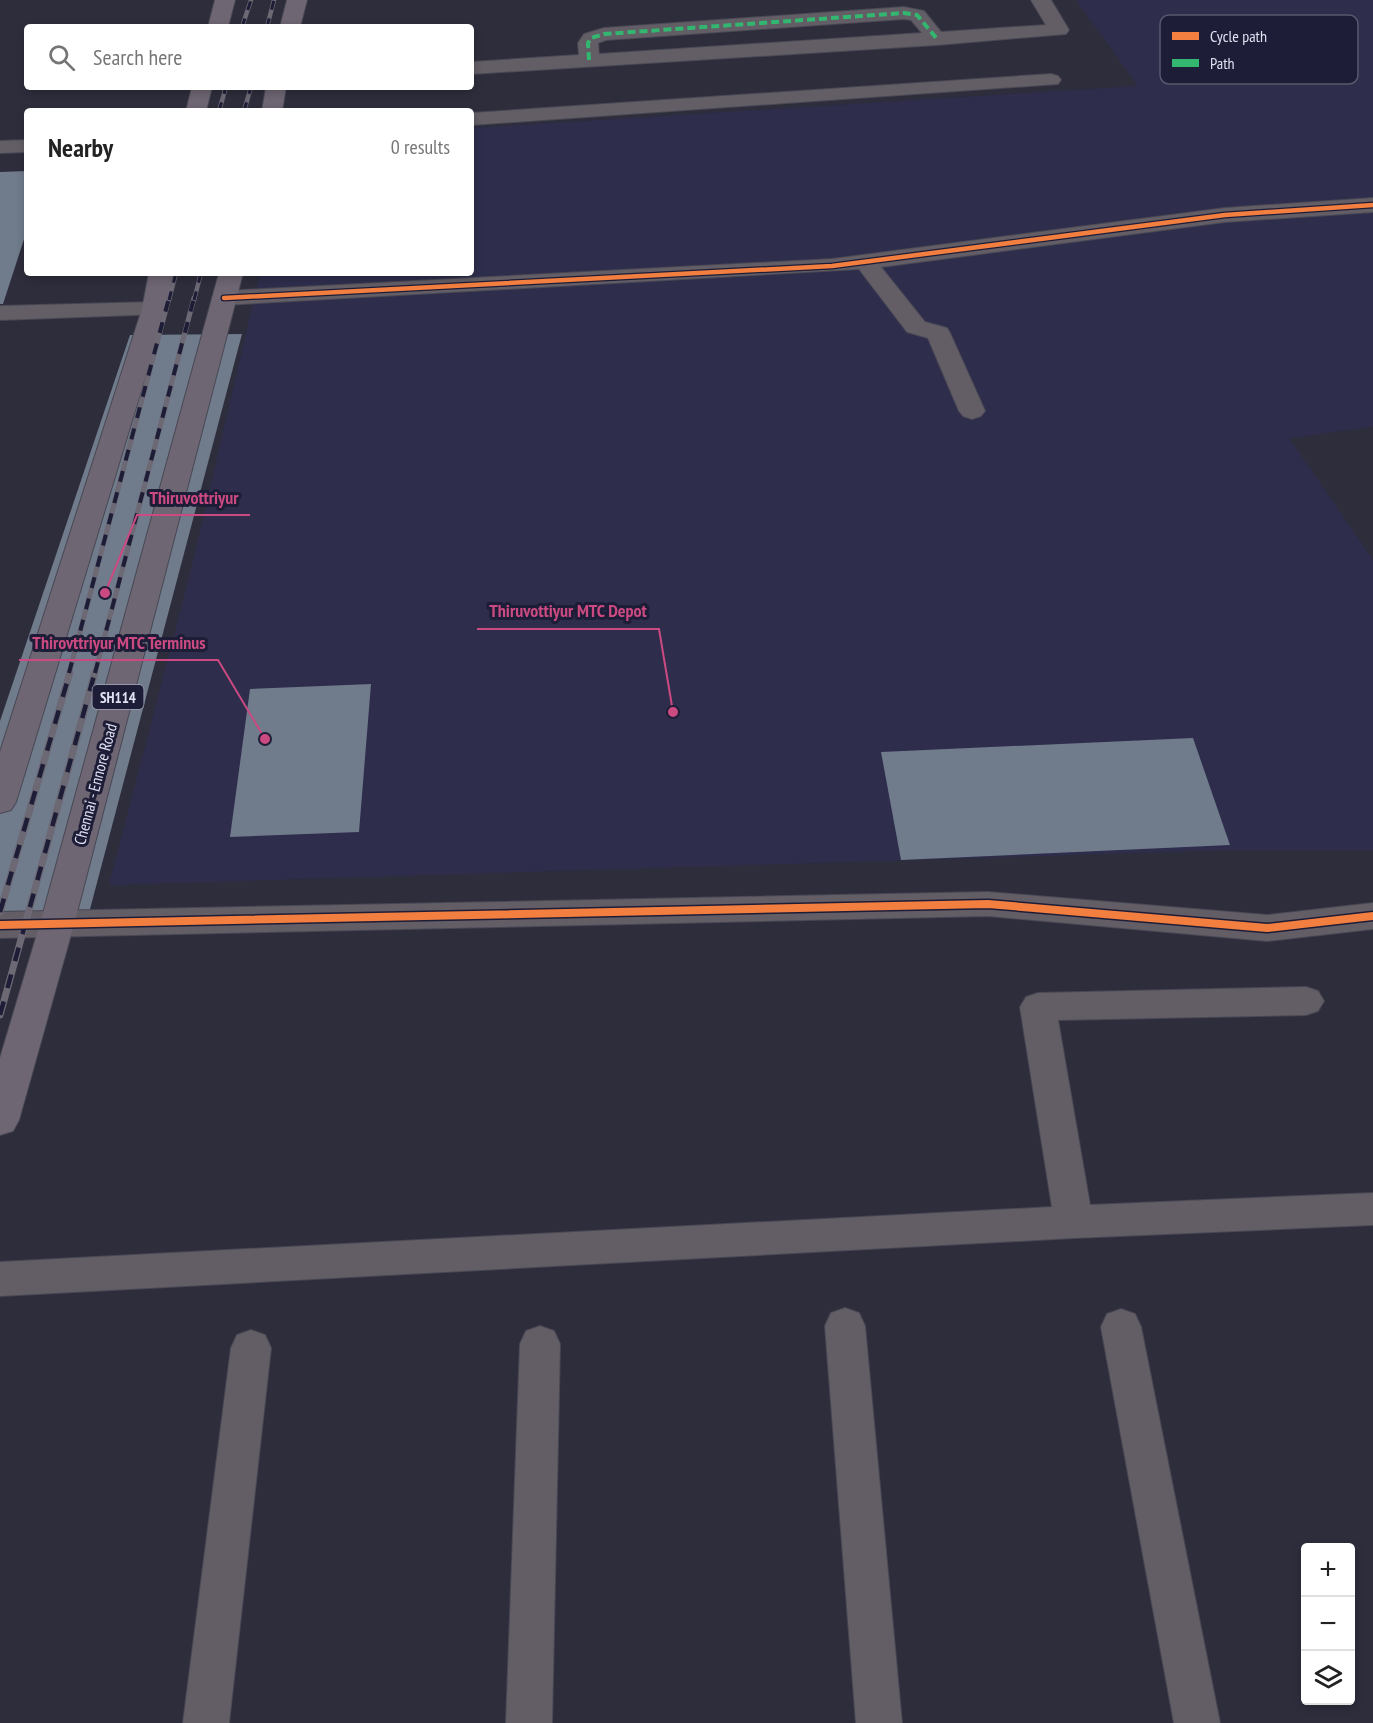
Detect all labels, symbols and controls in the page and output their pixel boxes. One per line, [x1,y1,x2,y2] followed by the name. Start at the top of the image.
[1160,15,1358,84] legend
[24,24,474,90] search box
[1210,26,1267,46] text: Cycle path
[45,41,78,74] icon: search
[93,43,182,71] text: Search here
[1210,53,1235,73] text: Path
[48,131,113,164] text: Nearby
[391,134,450,160] text: 0 results
[137,479,250,515] callout: Thiruvottriyur
[149,486,239,509] text: Thiruvottriyur
[477,593,659,629] callout: Thiruvottiyur MTC Depot
[489,599,648,622] text: Thiruvottiyur MTC Depot
[19,624,218,660] callout: Thirovttriyur MTC Terminus
[32,631,206,654] text: Thirovttriyur MTC Terminus
[92,685,144,709] road number: SH114
[69,721,121,847] street label: Chennai - Ennore Road
[1301,1543,1355,1705] map controls
[1301,1543,1355,1597] button: +
[1301,1597,1355,1651] button: −
[1301,1651,1355,1705] button: layers

